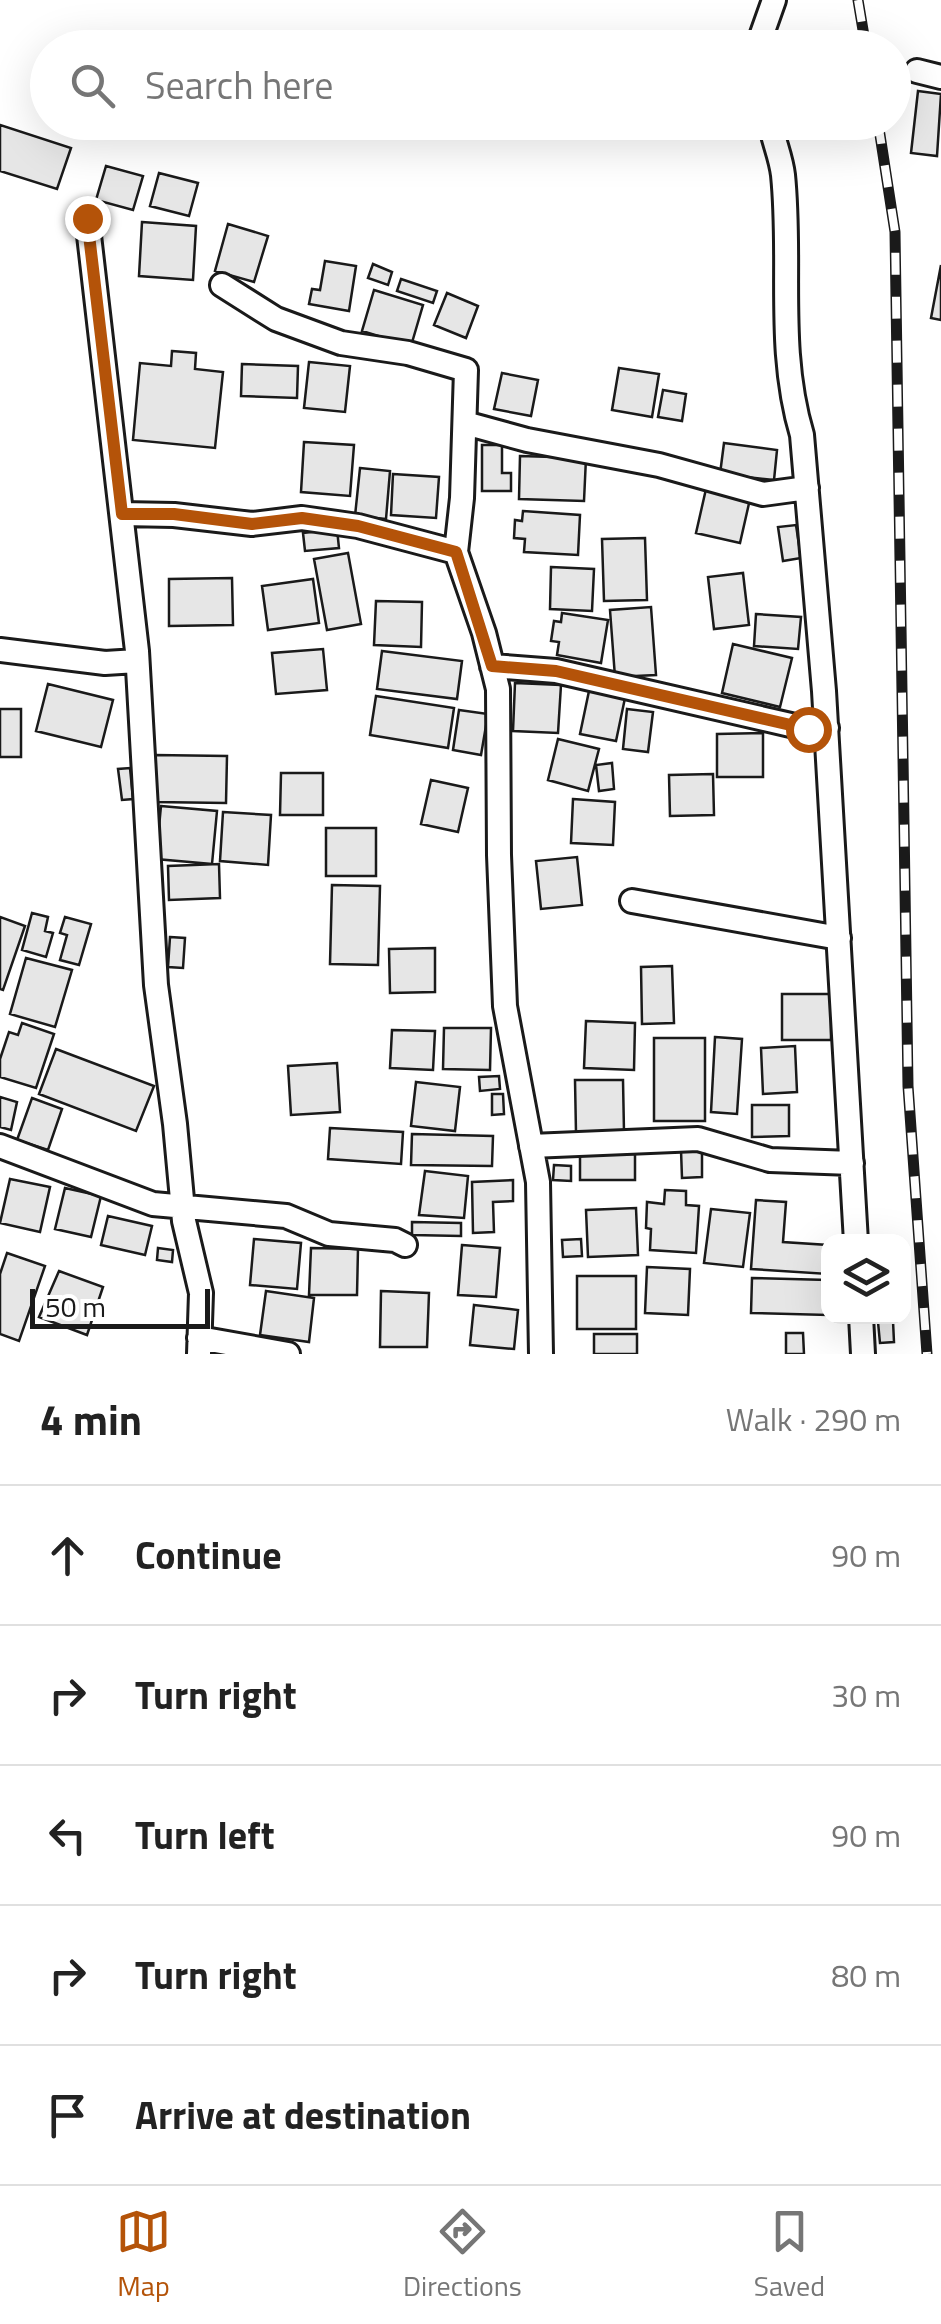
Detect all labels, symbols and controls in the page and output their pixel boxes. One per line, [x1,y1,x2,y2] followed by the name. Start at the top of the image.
[30,30,911,140] search box
[145,56,333,114] text: Search here
[65,58,120,113] icon: search
[65,196,111,242] route end
[786,707,832,753] route start
[821,1234,911,1324] map controls
[821,1234,911,1324] button: layers
[30,1284,210,1328] scale bar
[45,1285,106,1328] text: 50 m
[40,1387,142,1451] text: 4 min
[726,1395,901,1443] text: Walk · 290 m
[135,1526,282,1584] text: Continue
[40,1528,95,1583] icon: ahead
[831,1531,901,1579] text: 90 m
[135,1666,297,1724] text: Turn right
[40,1668,95,1723] icon: right
[831,1671,901,1719] text: 30 m
[135,1806,275,1864] text: Turn left
[40,1808,95,1863] icon: left
[831,1811,901,1859] text: 90 m
[135,1946,297,2004] text: Turn right
[40,1948,95,2003] icon: right
[831,1951,901,1999] text: 80 m
[135,2086,471,2144] text: Arrive at destination
[40,2088,95,2143] icon: arrive
[116,2204,171,2307] tab: Map
[403,2204,522,2307] tab: Directions
[754,2204,825,2307] tab: Saved

